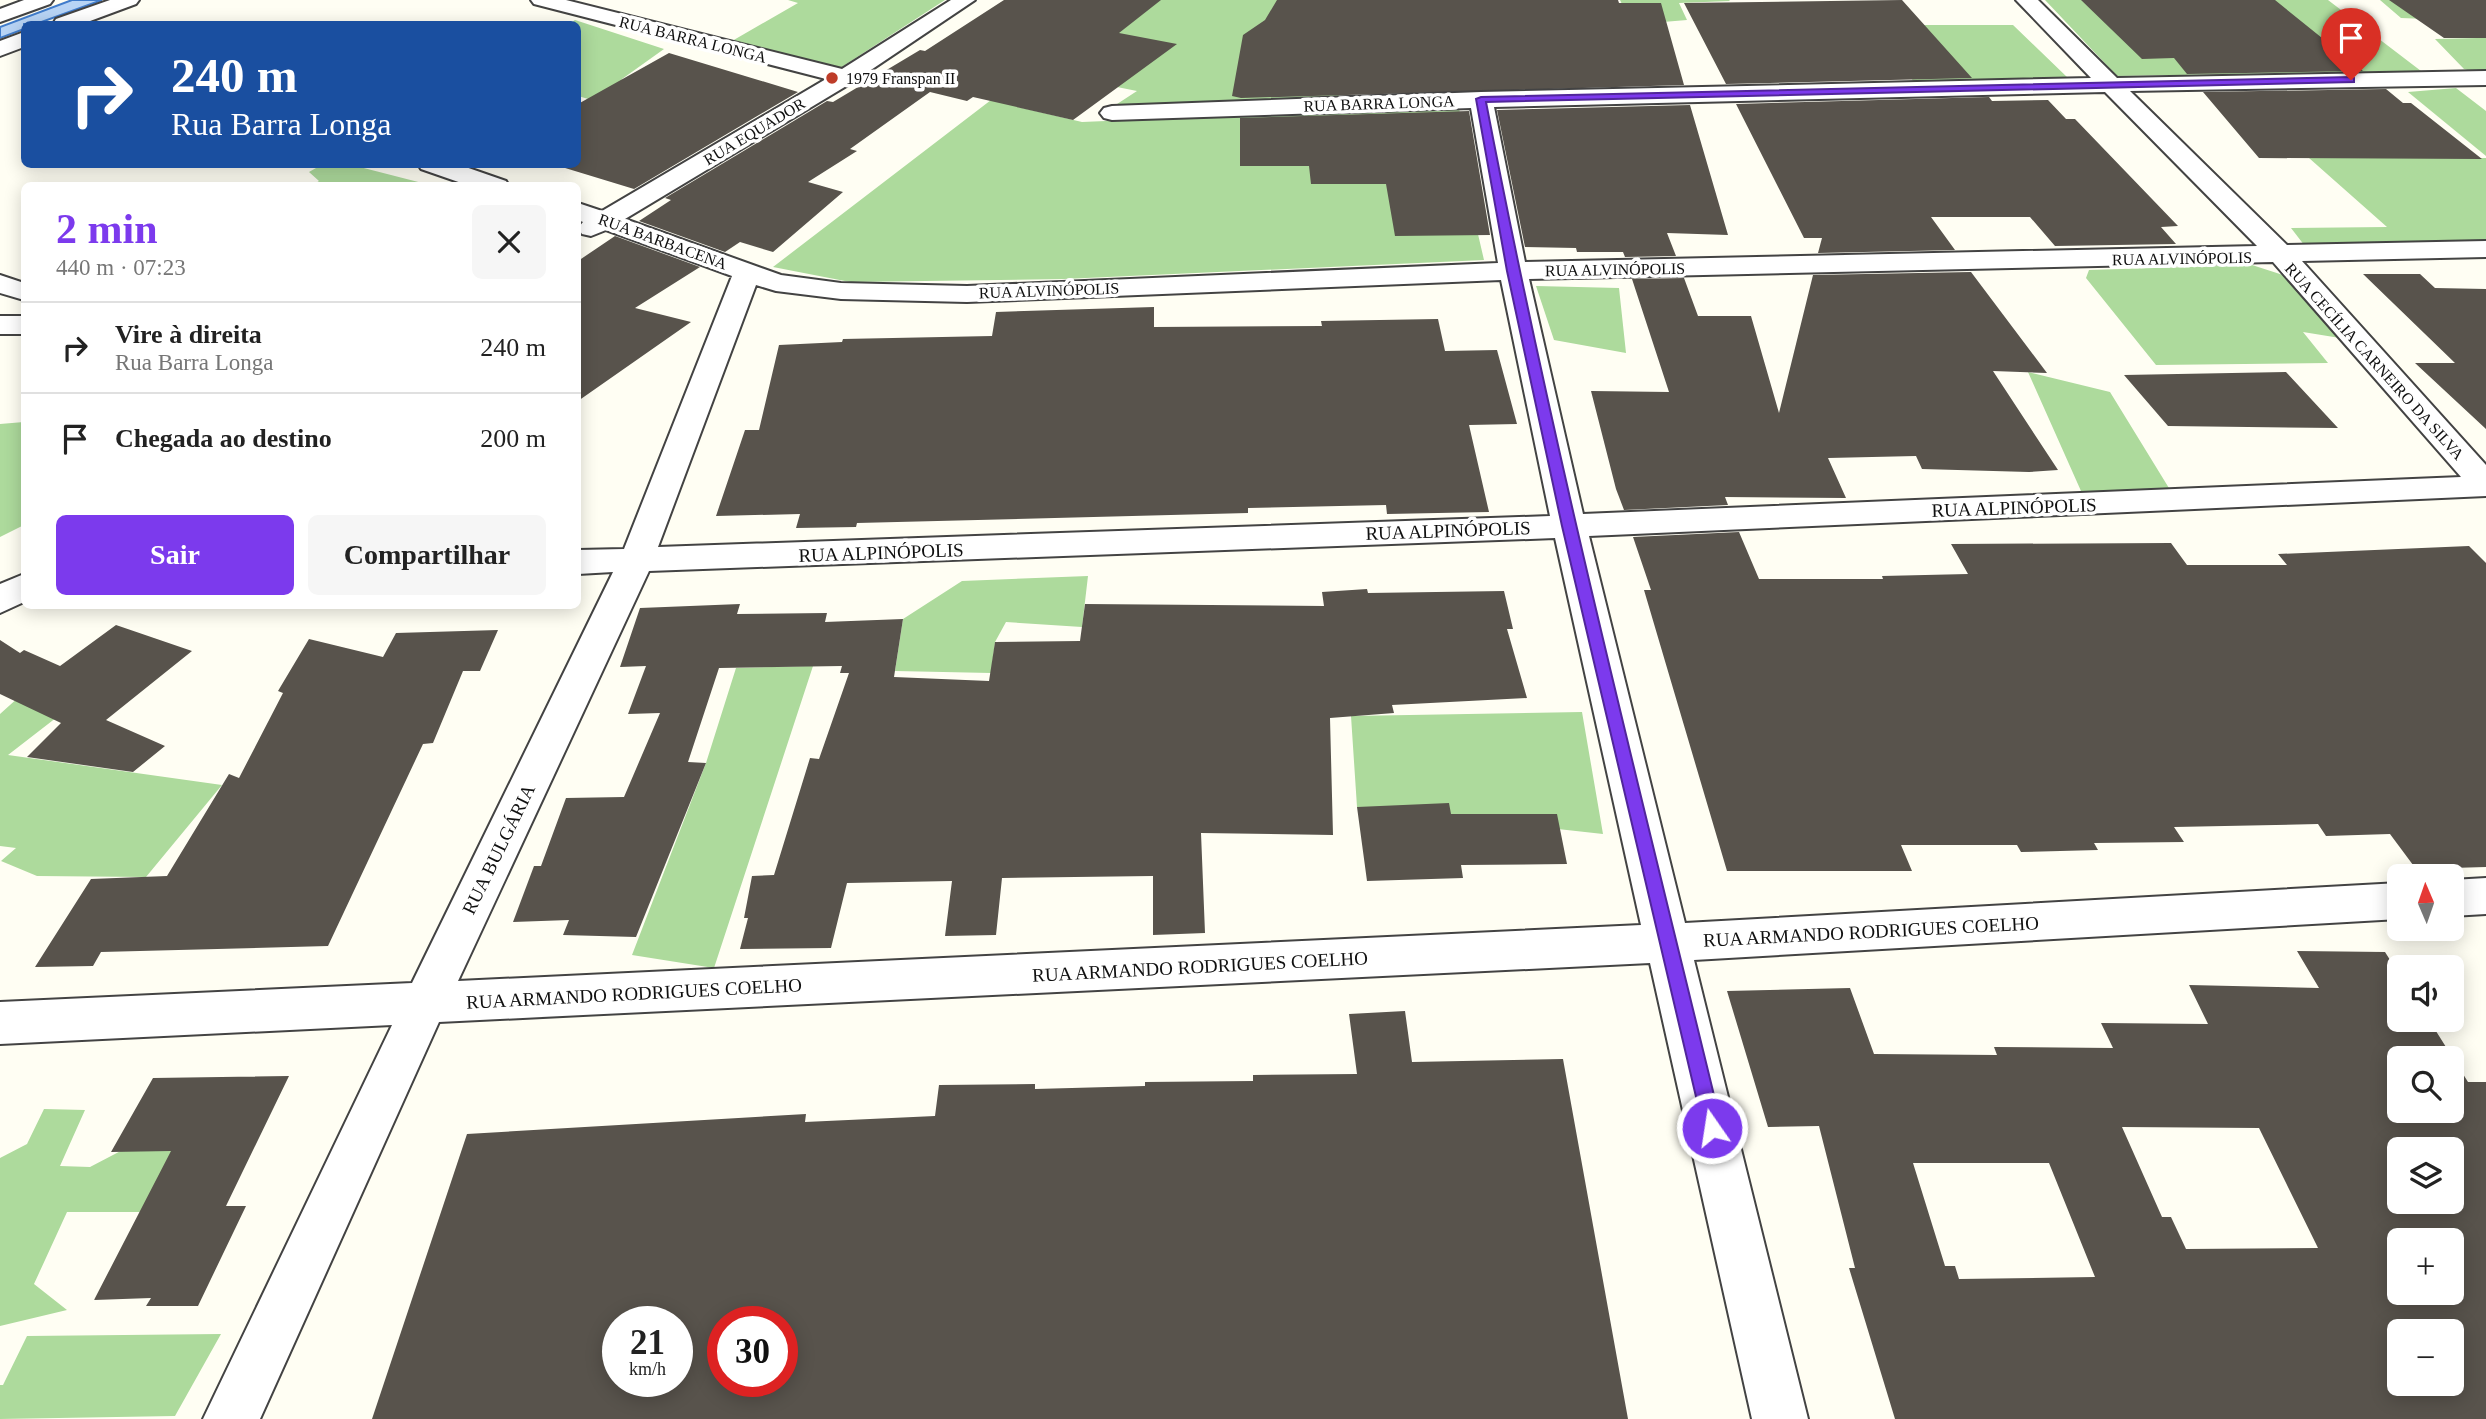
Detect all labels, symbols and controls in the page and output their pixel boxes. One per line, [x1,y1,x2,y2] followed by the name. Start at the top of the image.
[2321,8,2381,80] pin
[617,13,769,66] street label: RUA BARRA LONGA
[2332,19,2370,57] icon: arrive
[171,48,298,103] text: 240 m
[56,49,147,140] icon: right
[824,70,840,86] marker: 1979 Franspan II
[846,70,955,88] place label: 1979 Franspan II
[1303,92,1455,115] street label: RUA BARRA LONGA
[701,94,808,168] street label: RUA EQUADOR
[171,106,391,142] text: Rua Barra Longa
[472,205,546,279] button: close
[56,206,158,252] text: 2 min
[596,210,730,273] street label: RUA BARBACENA
[2112,248,2252,268] street label: RUA ALVINÓPOLIS
[56,255,186,280] text: 440 m · 07:23
[1545,259,1685,279] street label: RUA ALVINÓPOLIS
[2282,259,2469,463] street label: RUA CECÍLIA CARNEIRO DA SILVA
[979,279,1119,301] street label: RUA ALVINÓPOLIS
[115,320,262,349] text: Vire à direita
[56,329,94,367] icon: right
[480,333,546,362] text: 240 m
[115,350,273,375] text: Rua Barra Longa
[56,420,94,458] icon: arrive
[115,424,332,453] text: Chegada ao destino
[480,424,546,453] text: 200 m
[1931,494,2097,521] street label: RUA ALPINÓPOLIS
[56,515,294,595] button: Sair
[308,515,546,595] button: Compartilhar
[1365,517,1531,544] street label: RUA ALPINÓPOLIS
[798,539,964,566] street label: RUA ALPINÓPOLIS
[458,781,539,918] street label: RUA BULGÁRIA
[2387,864,2464,942] north arrow
[2387,864,2464,1396] map controls
[1703,912,2039,951] street label: RUA ARMANDO RODRIGUES COELHO
[1032,947,1368,986] street label: RUA ARMANDO RODRIGUES COELHO
[2387,955,2464,1032] button: sound
[466,974,802,1013] street label: RUA ARMANDO RODRIGUES COELHO
[2387,1046,2464,1123] button: search
[1675,1091,1749,1165] position arrow
[2387,1137,2464,1214] button: layers
[2387,1228,2464,1305] button: +
[707,1306,798,1397] speed limit sign: 30
[2387,1319,2464,1396] button: −
[630,1323,665,1362] text: 21
[629,1359,666,1379] text: km/h

